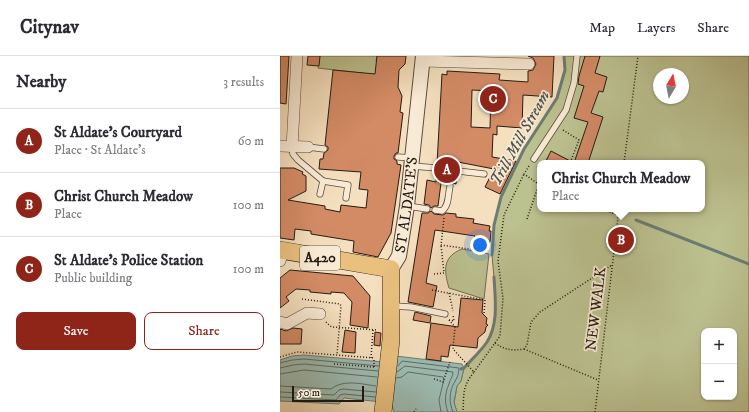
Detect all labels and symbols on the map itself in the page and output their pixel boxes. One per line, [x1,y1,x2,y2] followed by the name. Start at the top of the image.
[653,68,689,104] north arrow
[480,84,506,114] pin: C
[486,87,554,189] water label: Trill Mill Stream
[434,155,460,185] pin: A
[390,156,422,254] street label: ST ALDATE'S
[608,225,634,255] pin: B
[470,235,490,255] your location
[300,246,340,270] road number: A420
[581,266,611,352] street label: NEW WALK
[292,384,364,403] scale bar

